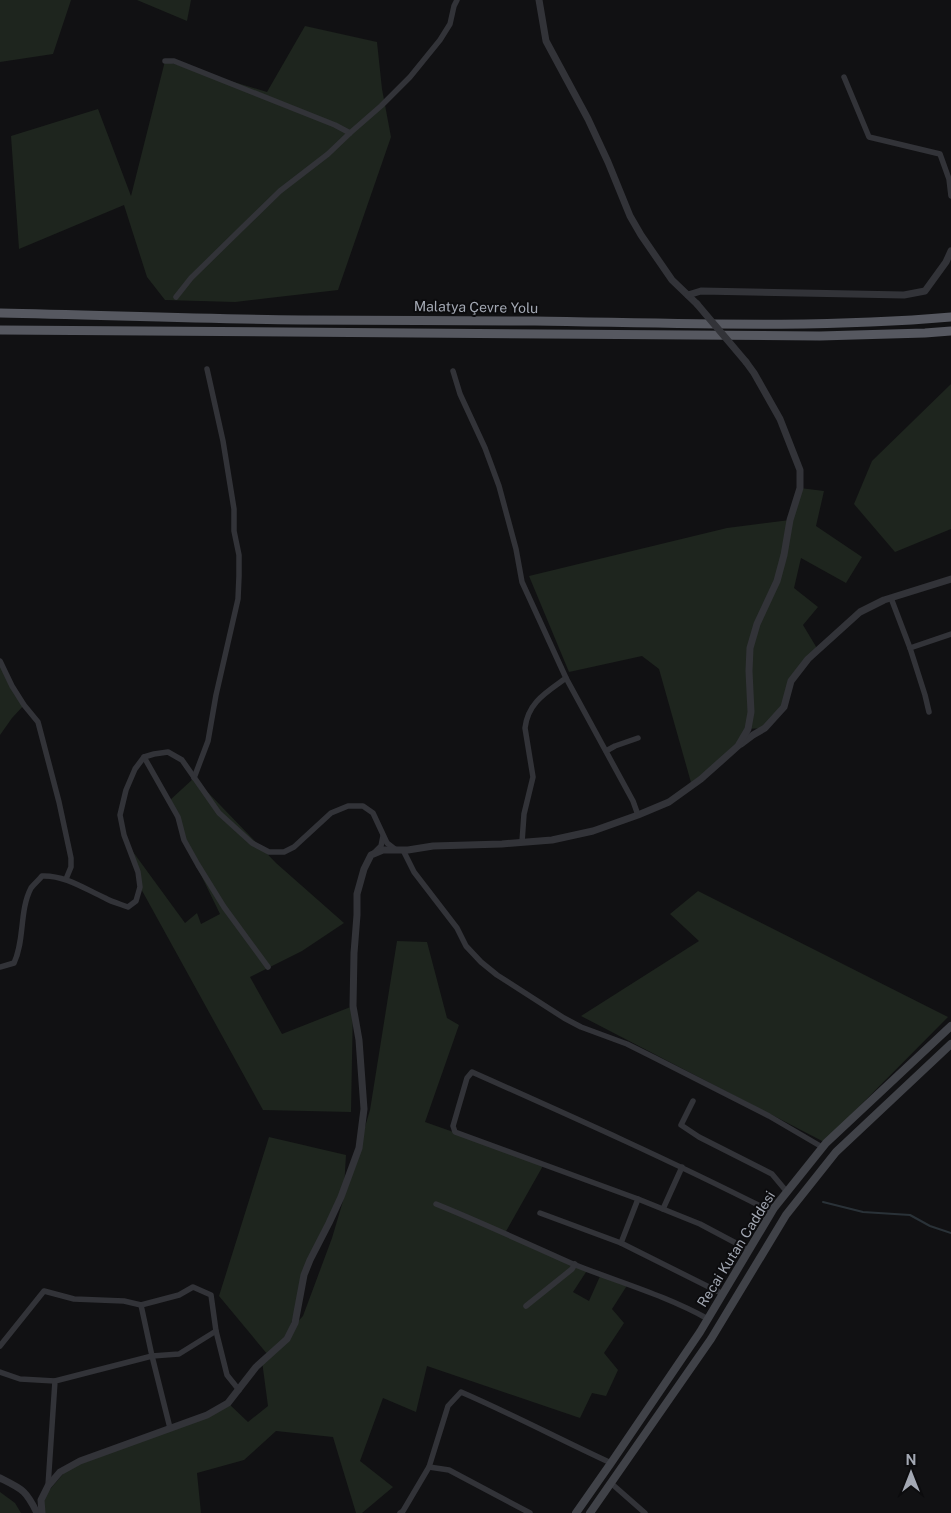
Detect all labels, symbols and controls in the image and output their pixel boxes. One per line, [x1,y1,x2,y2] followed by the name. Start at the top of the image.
[414,298,538,316] street label: Malatya Çevre Yolu
[694,1188,778,1310] street label: Recai Kutan Caddesi
[886,1448,936,1498] north arrow
[906,1452,916,1468] text: N

